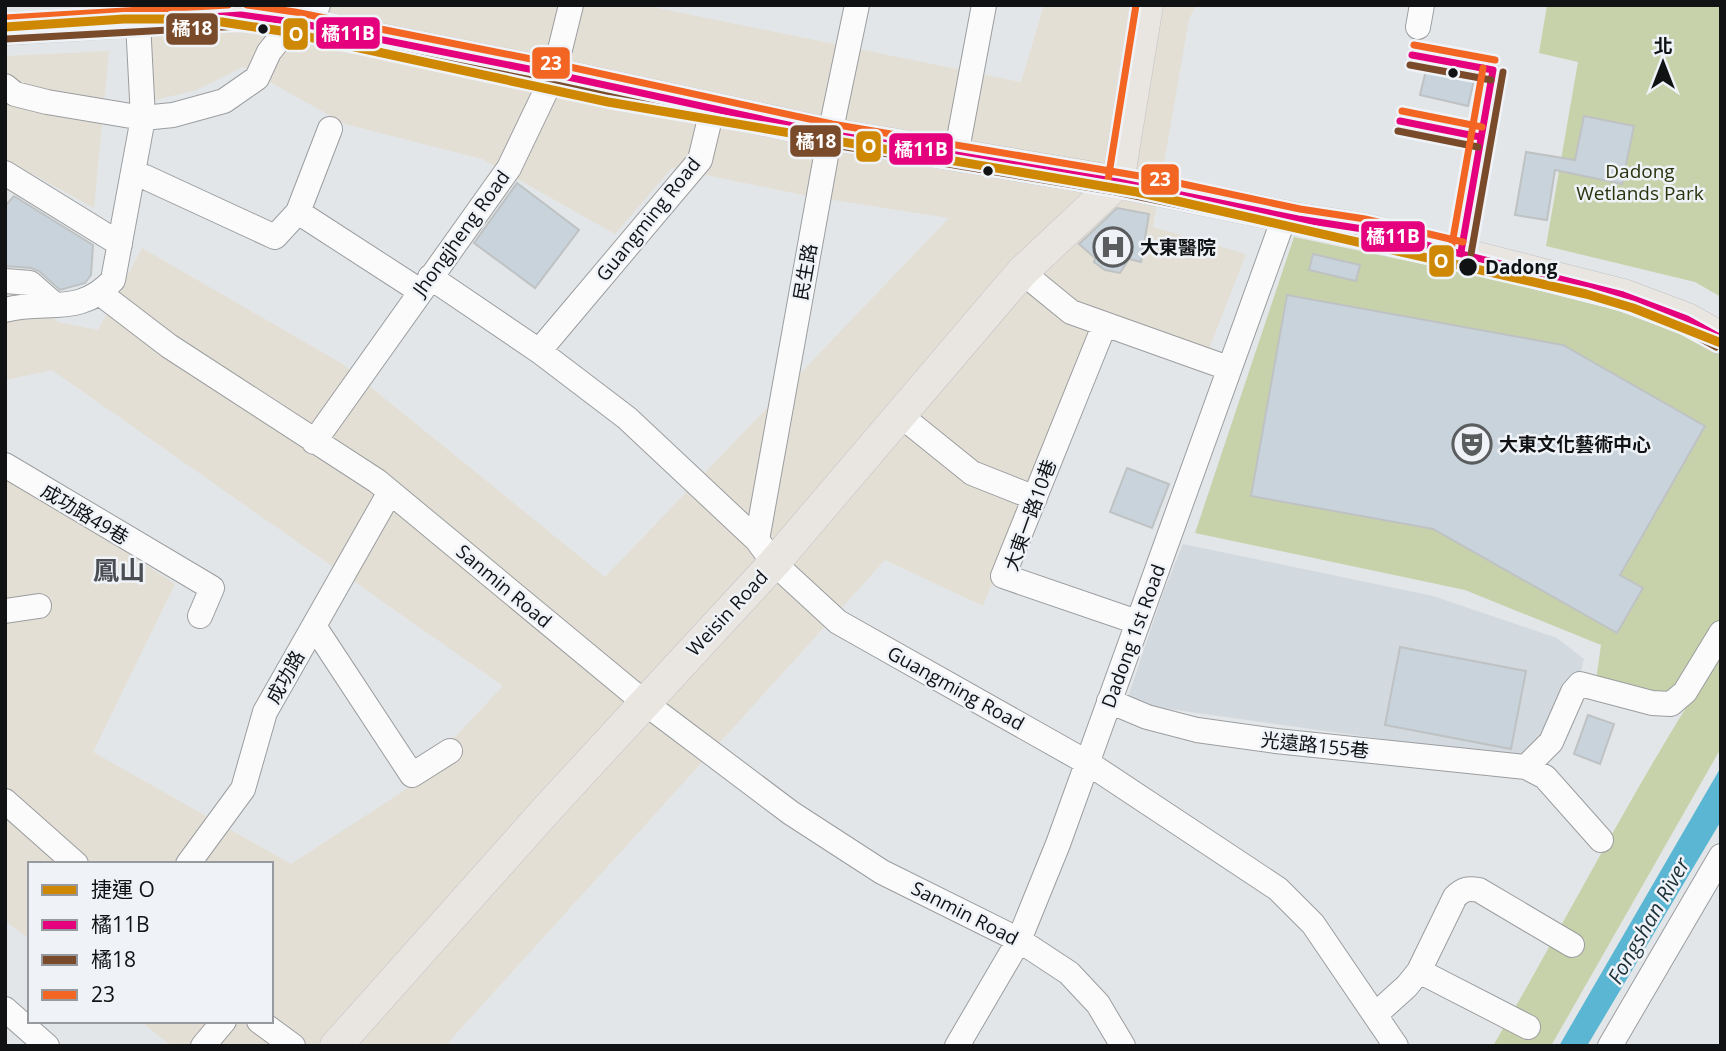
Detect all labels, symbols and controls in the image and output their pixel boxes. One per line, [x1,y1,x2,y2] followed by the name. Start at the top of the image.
[165,12,219,46] line badge: 橘18
[172,15,212,41] text: 橘18
[315,16,381,50] line badge: 橘11B
[282,17,309,51] line badge: O
[321,20,375,46] text: 橘11B
[288,21,304,47] text: O
[256,22,270,36] unlabelled marker
[1628,28,1698,98] north arrow
[1653,33,1673,59] text: 北
[531,46,571,80] line badge: 23
[540,50,562,76] text: 23
[1446,66,1460,80] unlabelled marker
[789,124,842,158] line badge: 橘18
[796,128,836,154] text: 橘18
[855,130,882,163] line badge: O
[888,132,954,166] line badge: 橘11B
[861,133,877,159] text: O
[894,136,948,162] text: 橘11B
[590,152,706,286] street label: Guangming Road
[1576,158,1704,206] park label: Dadong Wetlands Park
[1140,163,1180,196] line badge: 23
[981,164,995,178] unlabelled marker
[405,165,515,303] street label: Jhongjheng Road
[1149,166,1171,192] text: 23
[1360,220,1426,253] line badge: 橘11B
[1366,223,1420,249] text: 橘11B
[1092,226,1134,268] hospital icon: 大東醫院
[1140,234,1216,260] place label: 大東醫院
[787,242,823,302] street label: 民生路
[1428,244,1455,278] line badge: O
[1433,248,1449,274] text: O
[1485,254,1558,280] place label: Dadong
[1457,256,1479,278] marker: Dadong
[1451,423,1493,465] theatre icon: 大東文化藝術中心
[1499,431,1651,457] place label: 大東文化藝術中心
[998,456,1062,574] street label: 大東一路10巷
[36,478,134,550] street label: 成功路49巷
[451,538,557,634] street label: Sanmin Road
[93,552,145,588] district label: 鳳山
[1095,560,1171,712] street label: Dadong 1st Road
[680,564,774,662] street label: Weisin Road
[883,640,1029,736] street label: Guangming Road
[260,646,310,708] street label: 成功路
[1260,726,1370,764] street label: 光遠路155巷
[1601,852,1696,989] water label: Fongshan River
[28,862,273,1023] legend
[91,875,155,903] text: 捷運 O
[907,875,1023,951] street label: Sanmin Road
[91,910,150,938] text: 橘11B
[91,945,136,973] text: 橘18
[91,980,115,1008] text: 23

